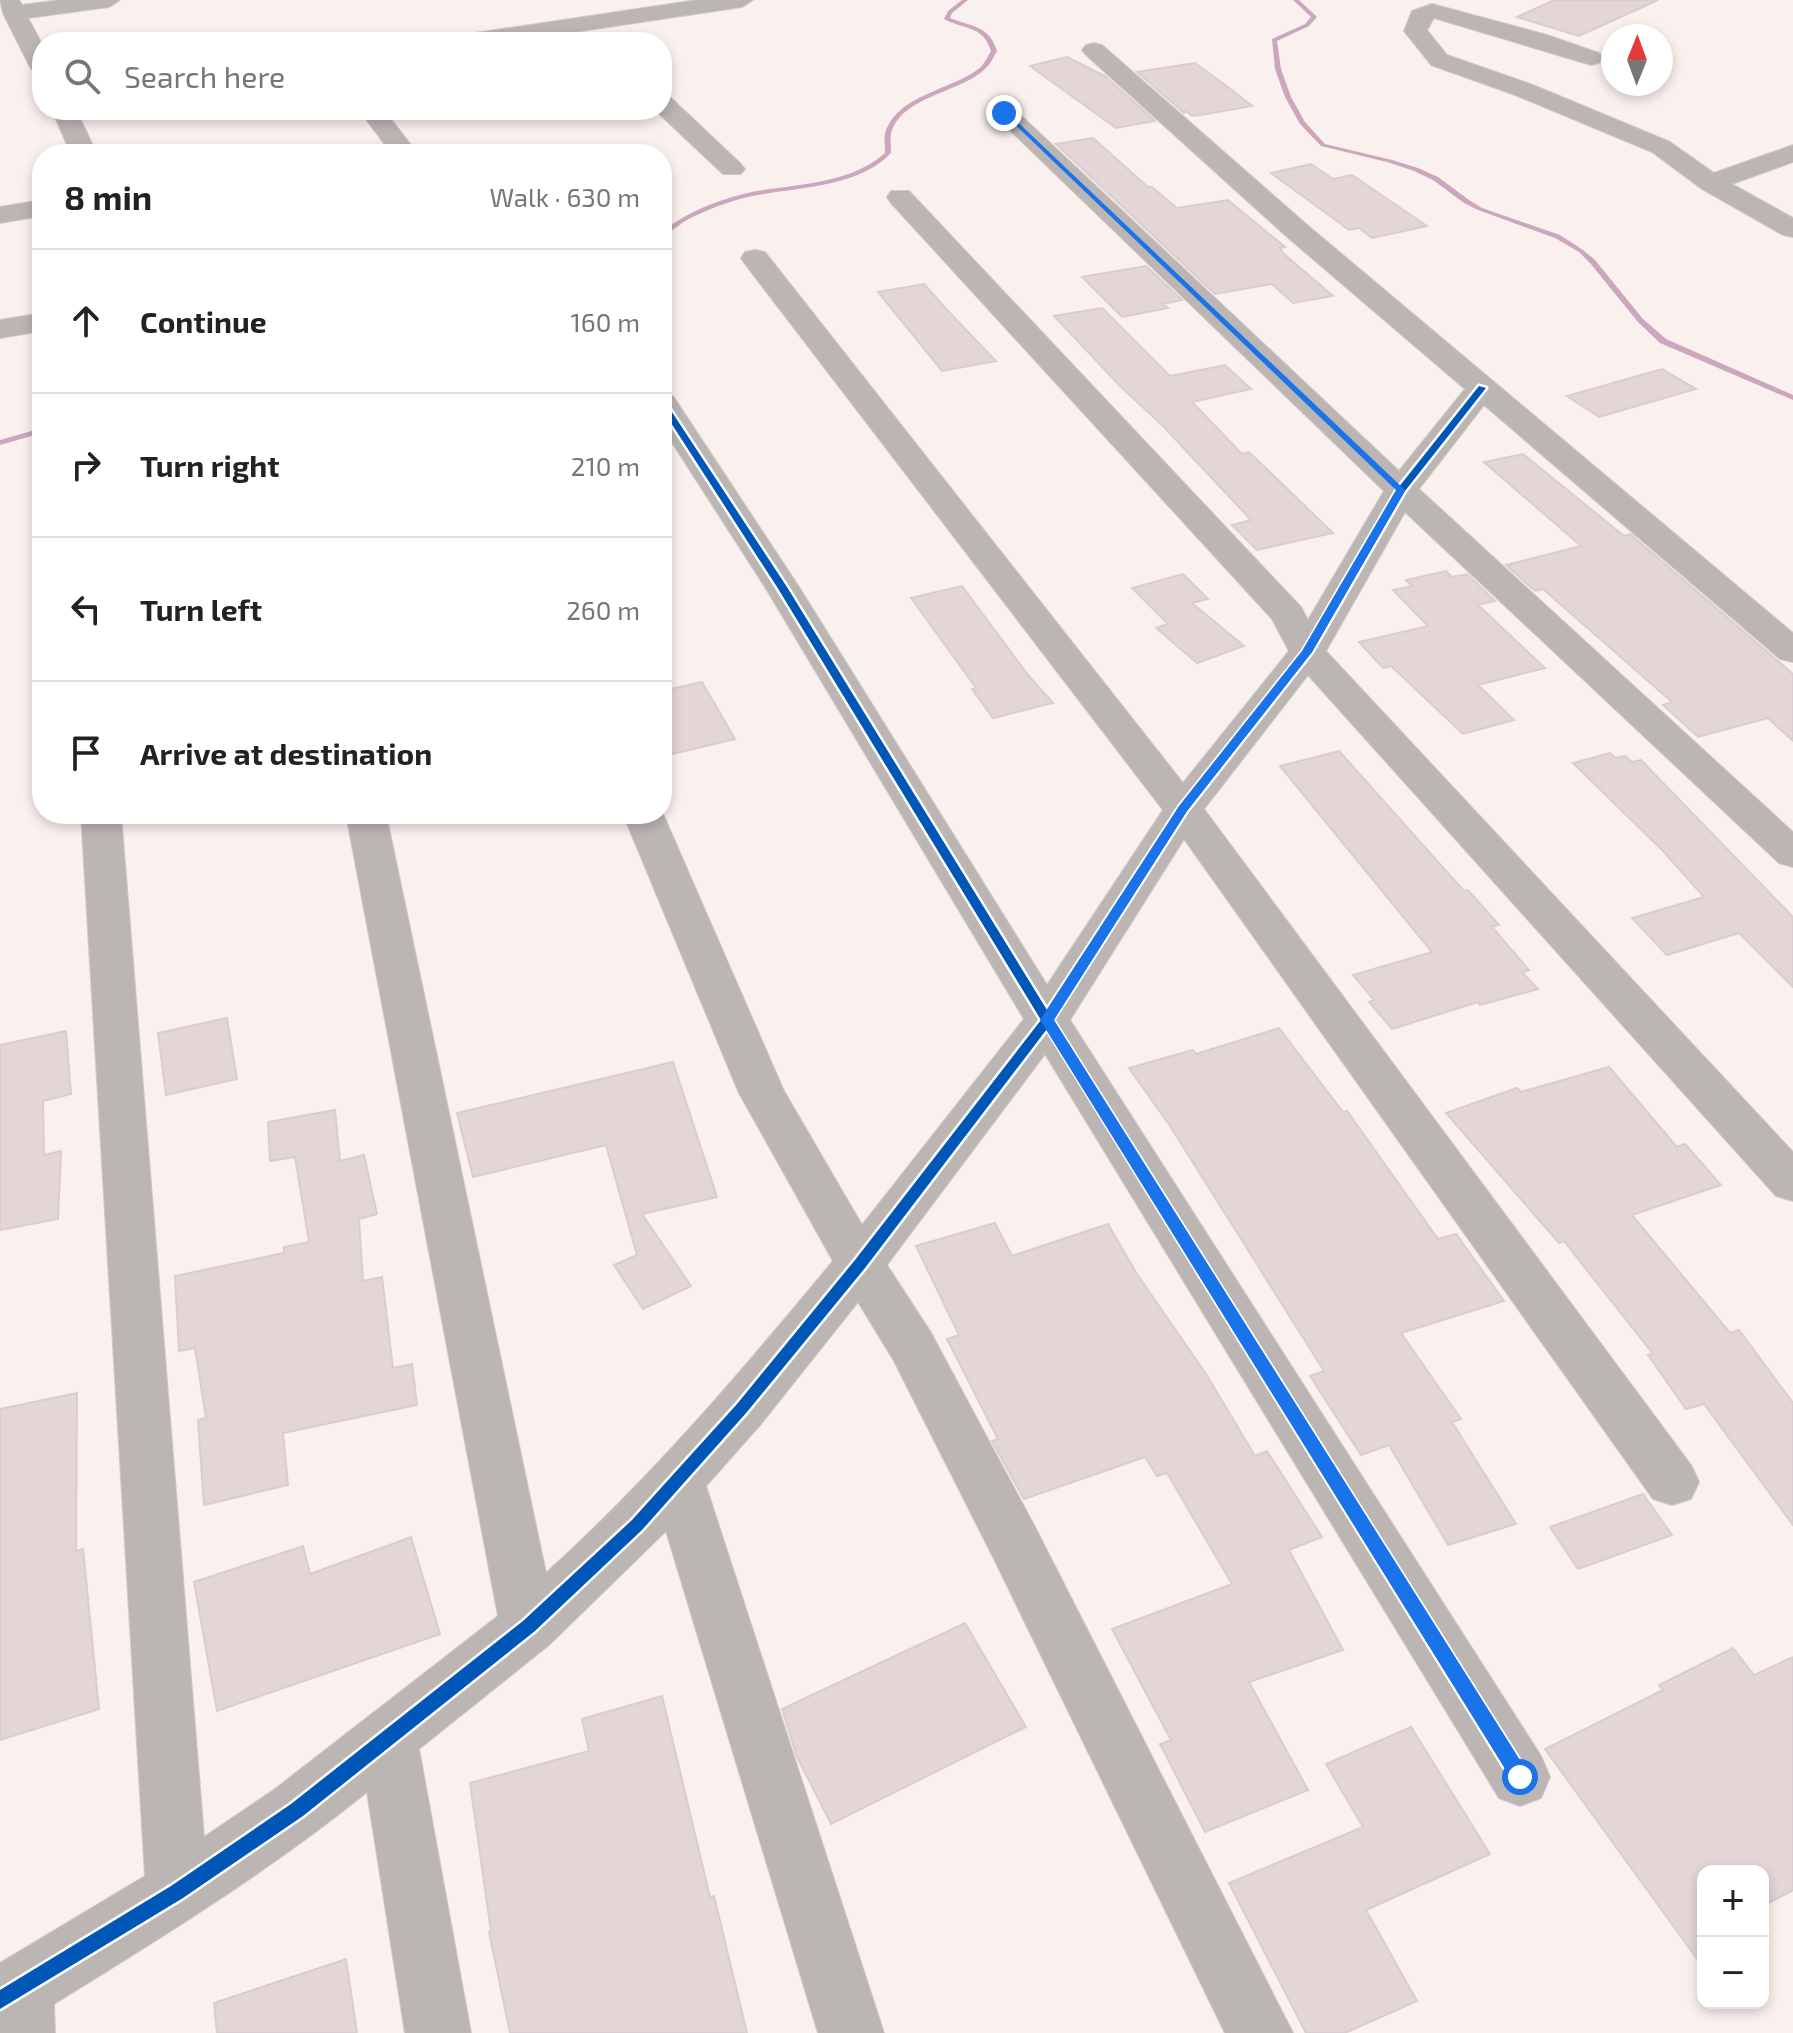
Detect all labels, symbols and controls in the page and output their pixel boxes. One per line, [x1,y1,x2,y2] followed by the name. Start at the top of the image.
[1601,24,1673,96] north arrow
[32,32,672,120] search box
[60,54,104,98] icon: search
[124,58,285,94] text: Search here
[986,95,1022,131] route end
[64,176,152,217] text: 8 min
[489,181,640,212] text: Walk · 630 m
[64,299,108,343] icon: ahead
[140,303,267,339] text: Continue
[571,306,640,337] text: 160 m
[64,443,108,487] icon: right
[140,447,280,483] text: Turn right
[571,450,640,481] text: 210 m
[64,587,108,631] icon: left
[140,591,262,627] text: Turn left
[566,594,640,625] text: 260 m
[64,731,108,775] icon: arrive
[140,735,432,771] text: Arrive at destination
[1502,1759,1538,1795] route start
[1697,1865,1769,2009] map controls
[1697,1865,1769,1937] button: +
[1697,1937,1769,2009] button: −

